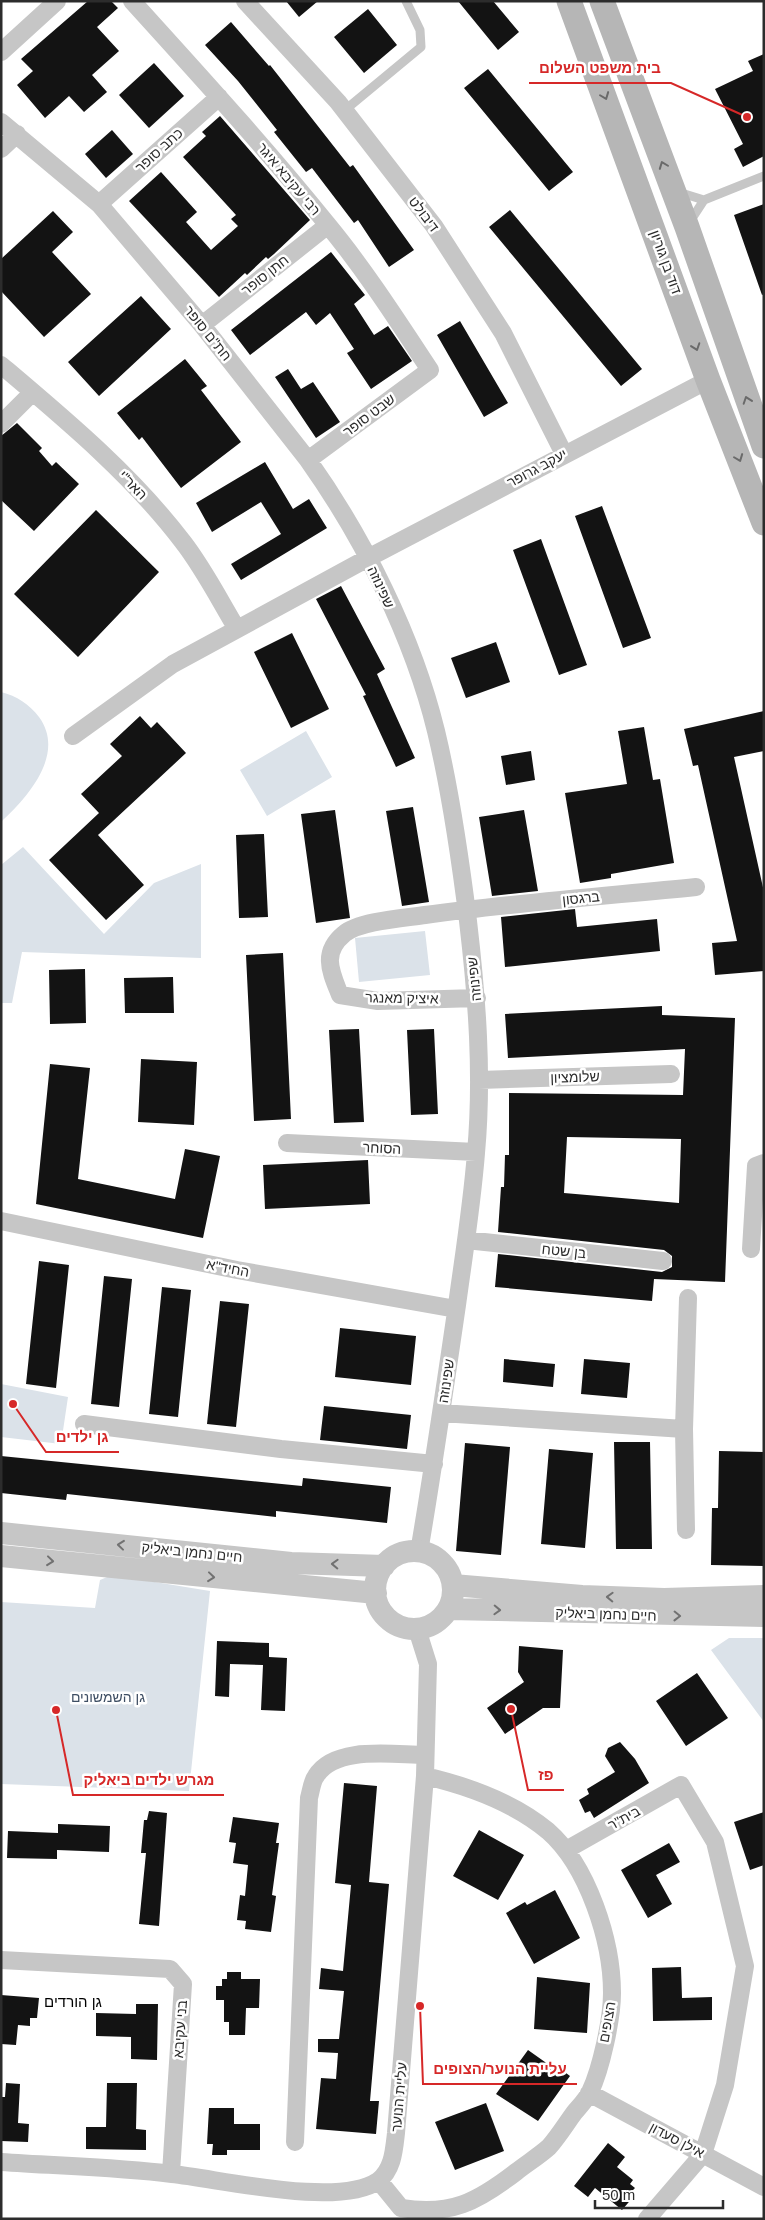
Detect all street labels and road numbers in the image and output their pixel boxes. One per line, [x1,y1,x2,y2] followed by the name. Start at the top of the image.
[132,125,186,175] street label: כתב סופר
[254,140,324,218] street label: רבי עקיבא איגר
[406,193,442,235] street label: דיבולט
[647,228,685,296] street label: דוד בן גוריון
[238,252,292,298] street label: חתן סופר
[181,302,235,364] street label: חת"ם סופר
[340,390,398,440] street label: שבט סופר
[504,446,570,490] street label: יעקב גרופר
[116,467,150,503] street label: האר"י
[364,563,398,611] street label: שפינוזה
[562,888,600,908] street label: ברגסון
[464,956,484,1002] street label: שפינוזה
[365,989,439,1007] street label: איציק מאנגר
[550,1068,600,1086] street label: שלומציון
[362,1139,402,1157] street label: הסוחר
[541,1241,587,1261] street label: בן שטח
[205,1256,251,1280] street label: החיד"א
[435,1358,457,1404] street label: שפינוזה
[141,1539,243,1565] street label: חיים נחמן ביאליק
[555,1604,657,1624] street label: חיים נחמן ביאליק
[605,1803,643,1833] street label: בית"ר
[170,1999,190,2059] street label: בני עקיבא
[596,2000,618,2044] street label: הצופים
[388,2062,410,2132] street label: עליית הנוער
[647,2119,707,2161] street label: אילן סעדון

